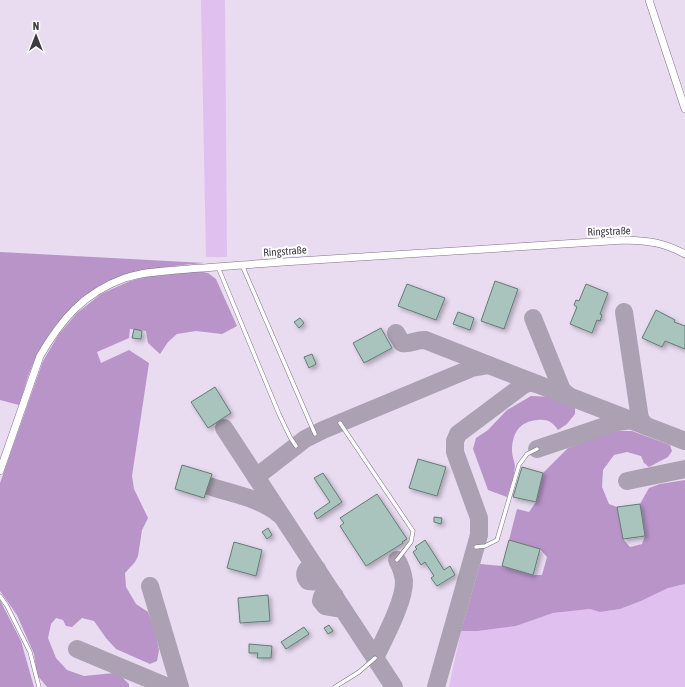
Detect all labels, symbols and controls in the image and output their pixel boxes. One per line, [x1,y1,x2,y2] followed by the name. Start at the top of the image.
[16,16,56,56] north arrow
[33,20,39,32] text: N
[587,224,631,238] street label: Ringstraße
[263,243,307,259] street label: Ringstraße

